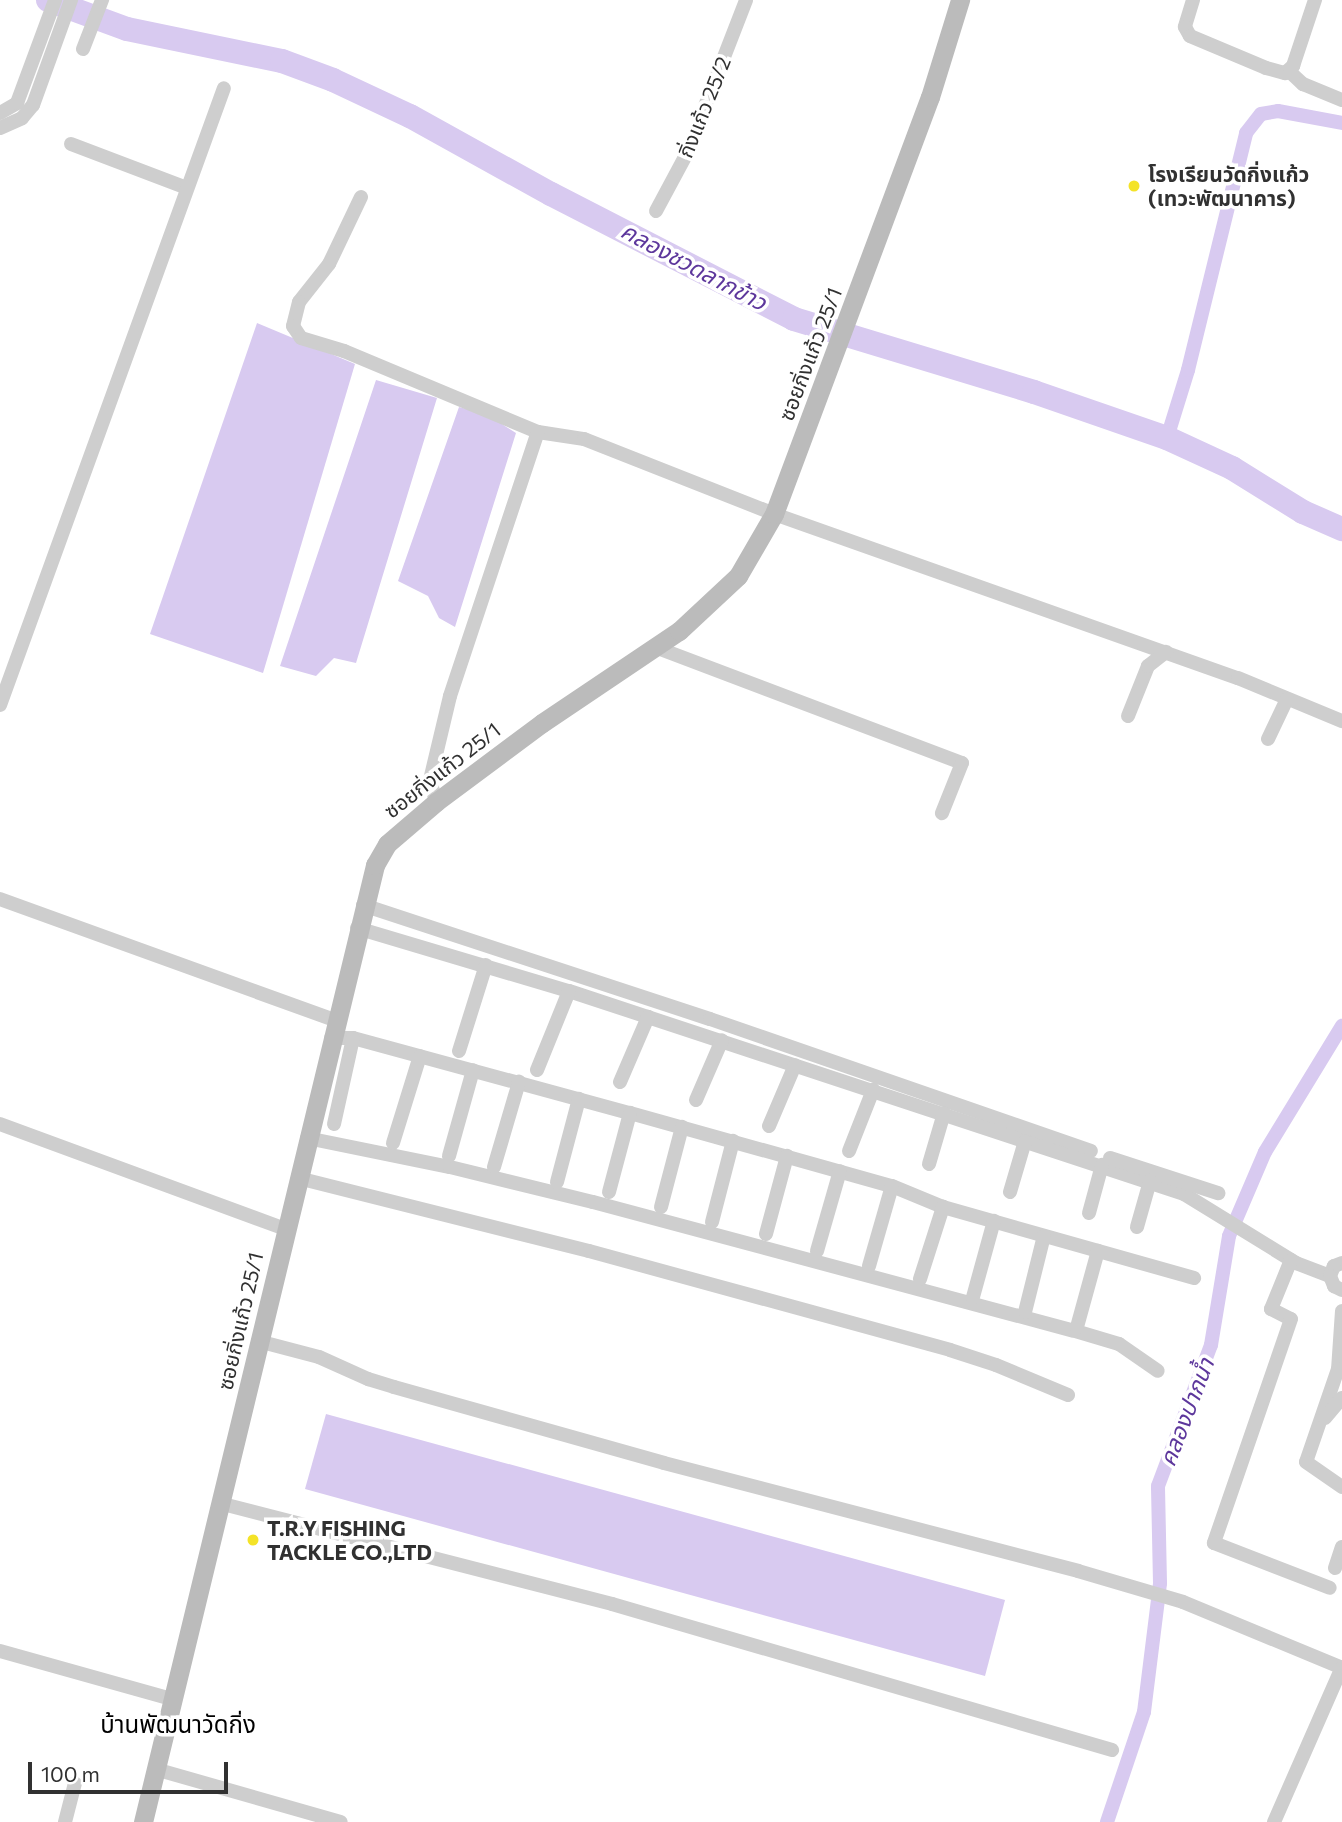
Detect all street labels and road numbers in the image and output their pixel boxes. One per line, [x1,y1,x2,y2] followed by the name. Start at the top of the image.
[672,53,736,161] street label: กิ่งแก้ว 25/2
[773,284,847,424] street label: ซอยกิ่งแก้ว 25/1
[379,717,505,823] street label: ซอยกิ่งแก้ว 25/1
[212,1250,268,1392] street label: ซอยกิ่งแก้ว 25/1

